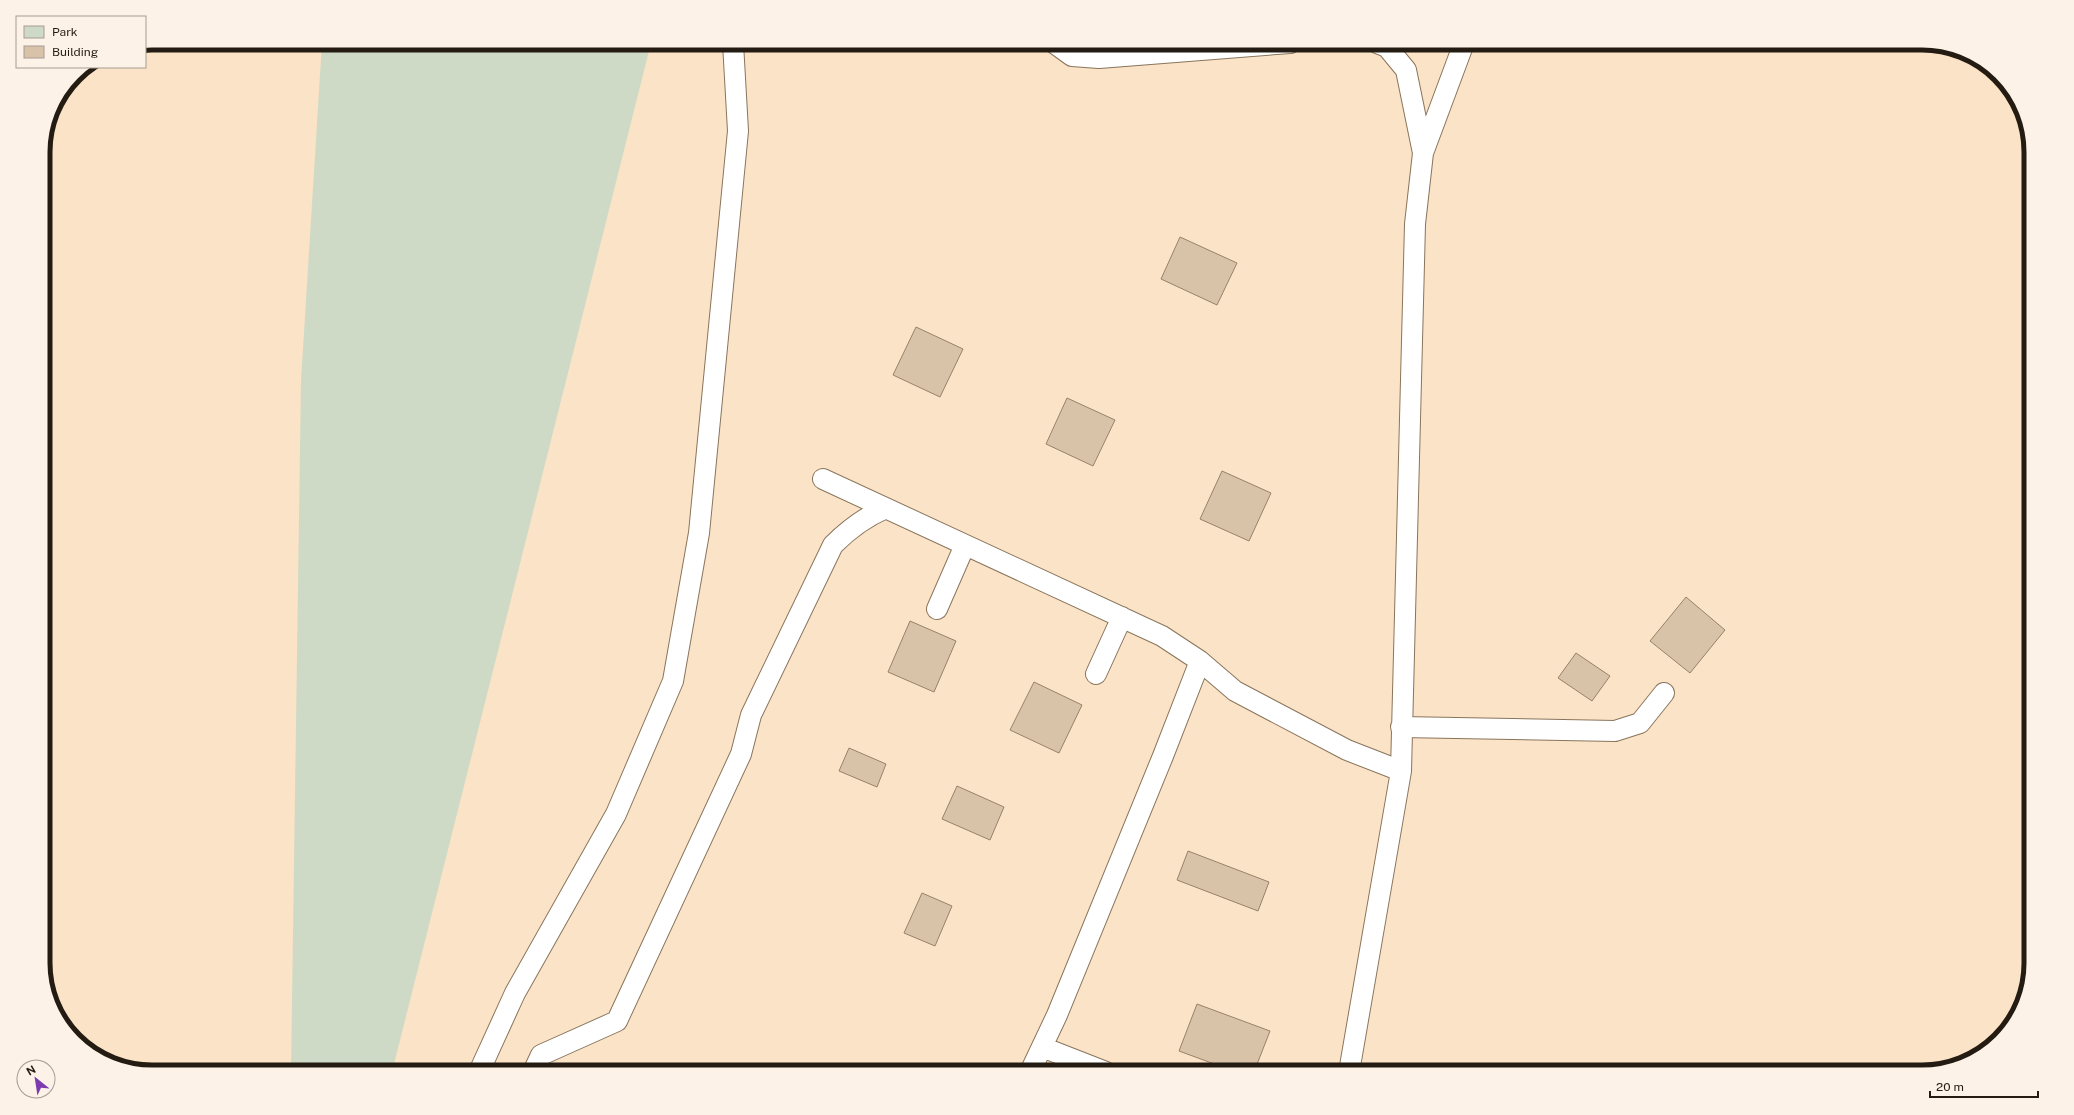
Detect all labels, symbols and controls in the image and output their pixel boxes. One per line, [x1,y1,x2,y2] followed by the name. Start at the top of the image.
[16,16,146,68] legend
[52,25,78,39] text: Park
[52,45,98,59] text: Building
[16,1059,56,1099] north arrow
[24,1063,38,1078] text: N
[1930,1073,2038,1099] scale bar
[1936,1080,1964,1094] text: 20 m

